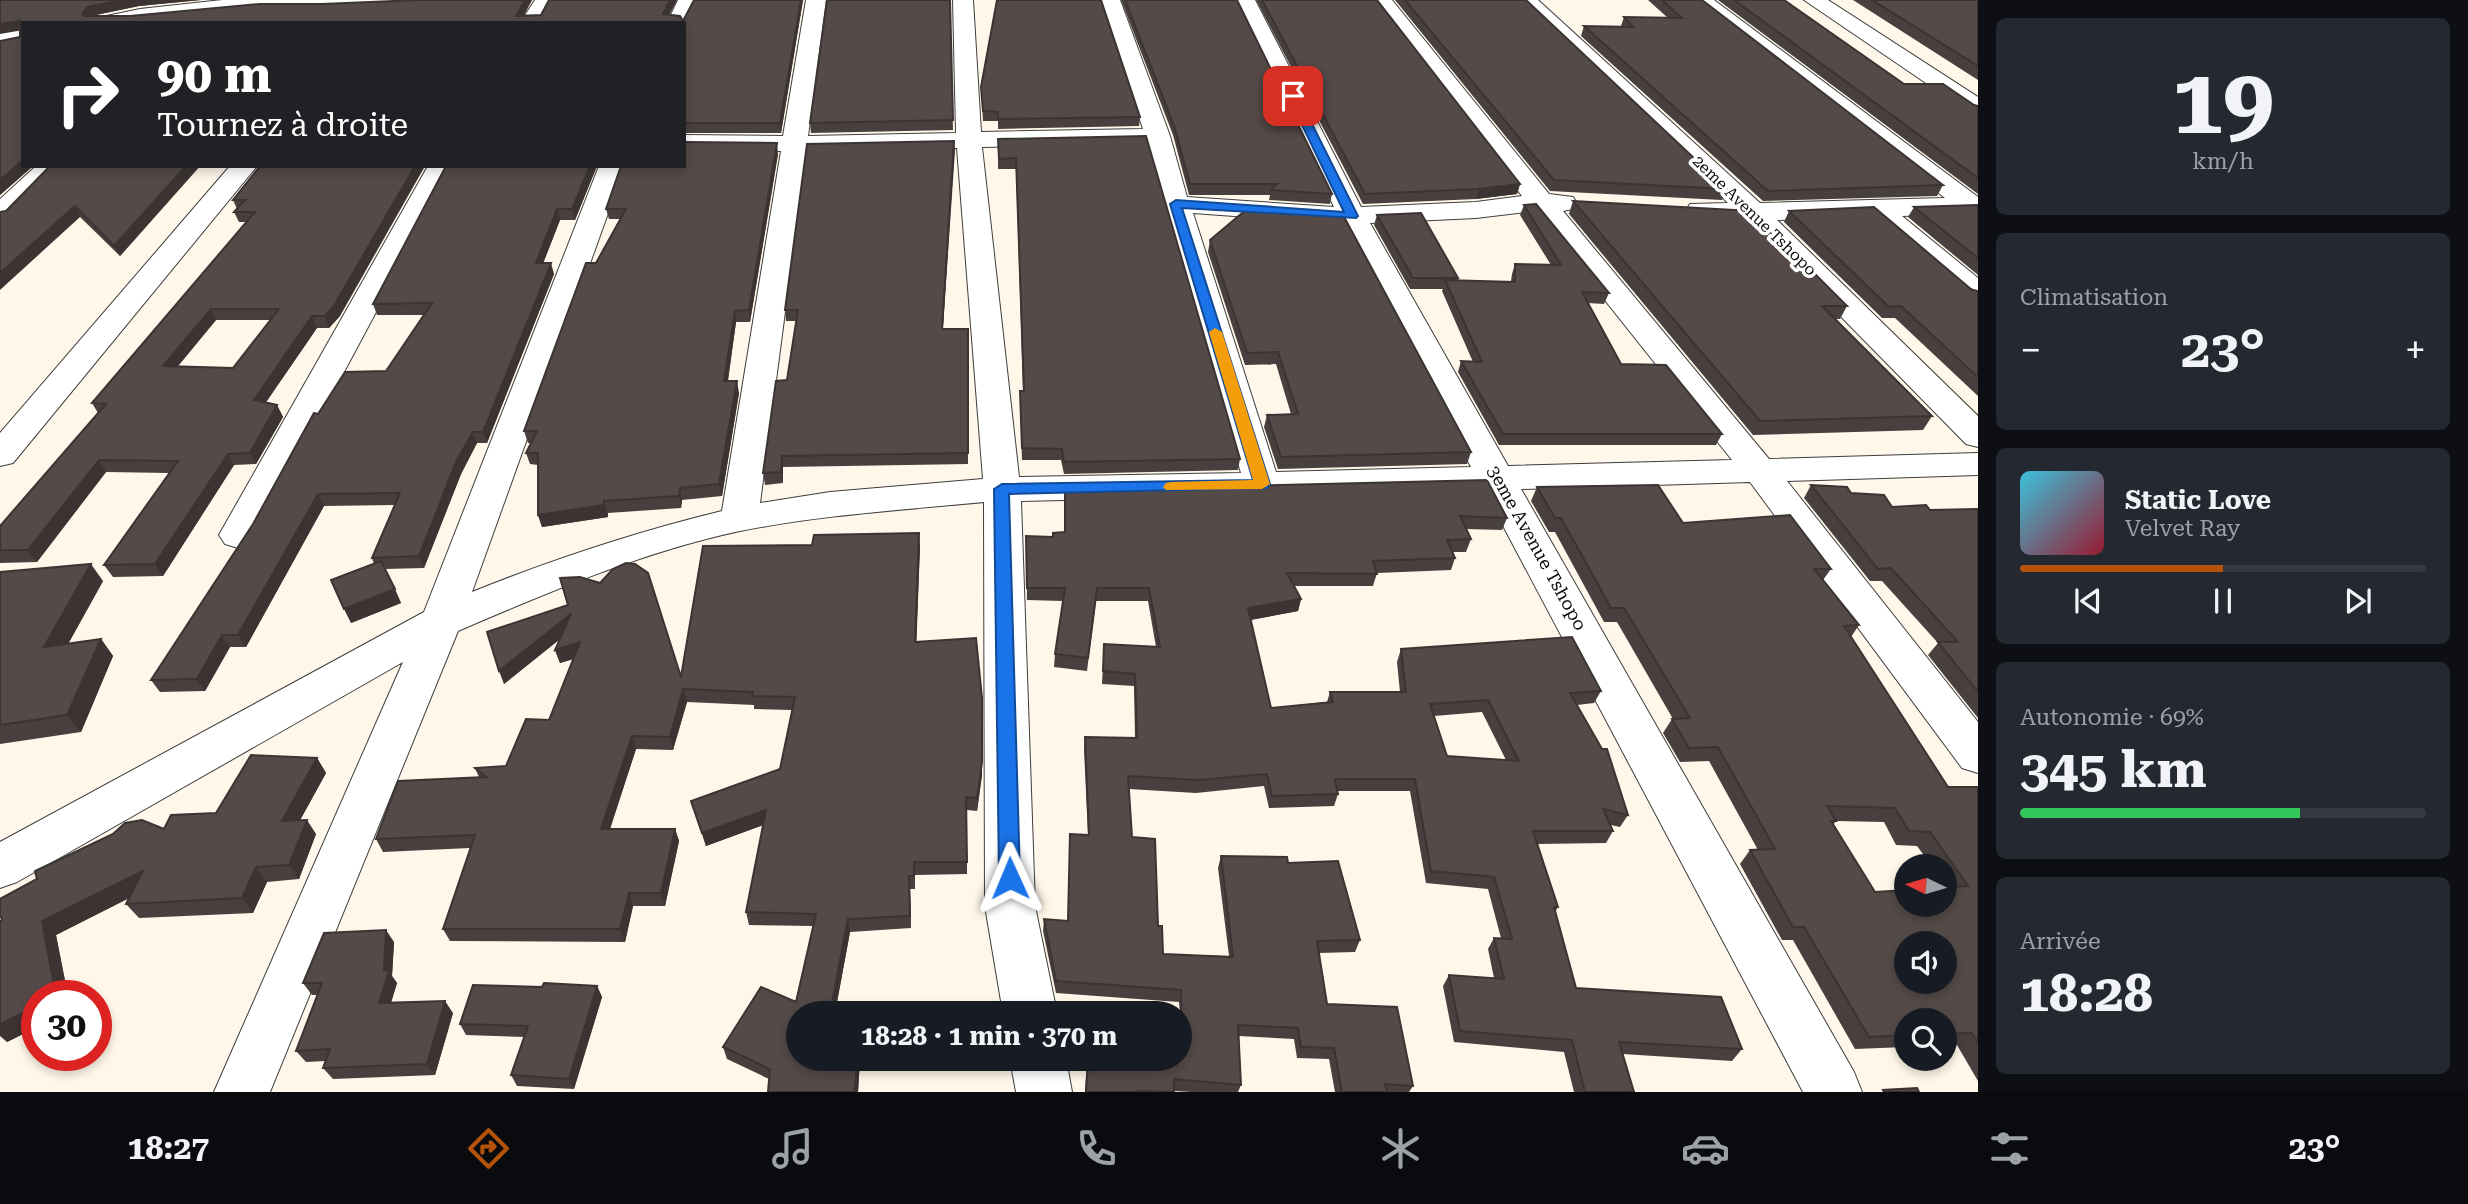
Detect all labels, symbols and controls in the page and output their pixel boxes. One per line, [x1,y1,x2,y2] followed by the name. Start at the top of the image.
[157,47,272,104] text: 90 m
[42,49,133,140] icon: right
[2172,49,2274,155] text: 19
[1263,66,1323,126] pin
[1274,77,1312,115] icon: arrive
[157,106,408,144] text: Tournez à droite
[2192,148,2254,175] text: km/h
[1689,151,1821,279] street label: 2eme Avenue Tshopo
[2020,284,2168,311] text: Climatisation
[2181,319,2265,380] text: 23°
[2020,328,2041,372] text: −
[2405,328,2426,372] text: +
[1483,462,1592,634] street label: 3eme Avenue Tshopo
[2125,485,2271,515] text: Static Love
[2125,515,2240,542] text: Velvet Ray
[2069,582,2107,620] icon: previous
[2204,582,2242,620] icon: pause
[2339,582,2377,620] icon: next
[2020,704,2204,731] text: Autonomie · 69%
[2020,739,2207,800] text: 345 km
[973,841,1047,915] position arrow
[1894,854,1956,917] north arrow
[1894,854,1957,1071] map controls
[2020,928,2101,955] text: Arrivée
[1894,931,1957,994] button: sound
[2020,963,2153,1024] text: 18:28
[21,980,112,1071] speed limit sign: 30
[1894,1008,1957,1071] button: search
[861,1021,1117,1051] text: 18:28 · 1 min · 370 m
[464,1124,513,1173] icon: directions
[768,1124,817,1173] icon: music
[1072,1124,1121,1173] icon: phone
[1376,1124,1425,1173] icon: climate
[1681,1124,1730,1173] icon: car
[1985,1124,2034,1173] icon: filters
[128,1129,209,1167] text: 18:27
[2289,1129,2340,1167] text: 23°

